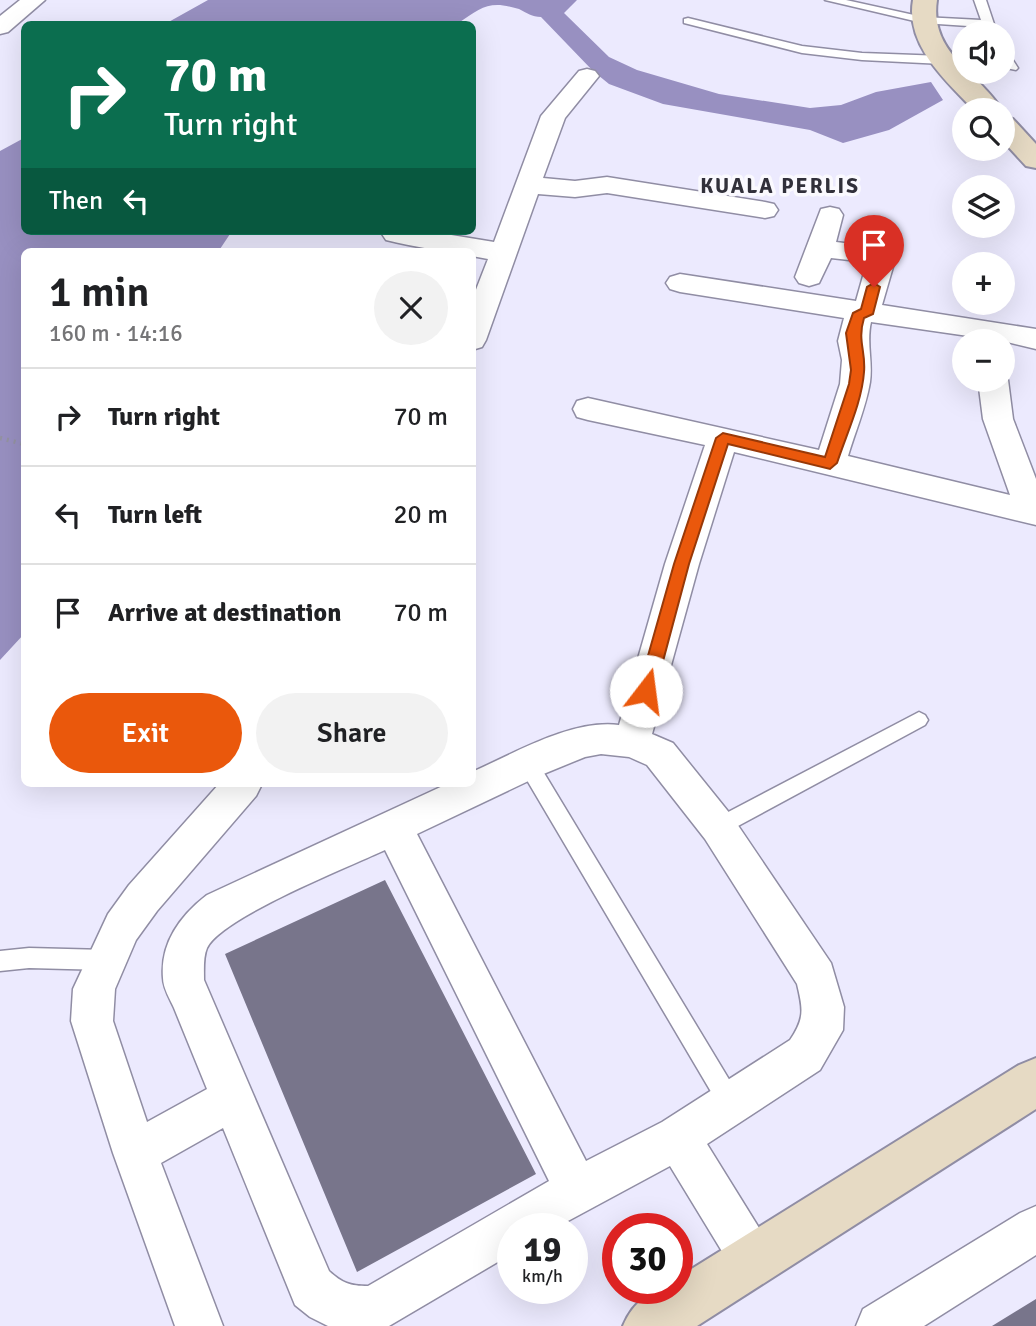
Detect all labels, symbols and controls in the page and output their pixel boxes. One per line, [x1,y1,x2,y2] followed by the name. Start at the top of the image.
[952,21,1015,392] map controls
[952,21,1015,84] button: sound
[164,45,267,105] text: 70 m
[49,49,140,140] icon: right
[952,98,1015,161] button: search
[164,105,297,144] text: Turn right
[700,173,860,199] district label: KUALA PERLIS
[952,175,1015,238] button: layers
[117,182,155,220] icon: left
[49,185,103,217] text: Then
[844,215,904,287] pin
[855,226,893,264] icon: arrive
[952,252,1015,315] button: +
[49,267,150,318] text: 1 min
[374,271,448,345] button: close
[49,319,183,348] text: 160 m · 14:16
[952,329,1015,392] button: −
[49,398,87,436] icon: right
[108,401,220,433] text: Turn right
[393,401,448,433] text: 70 m
[49,496,87,534] icon: left
[108,499,202,531] text: Turn left
[393,499,448,531] text: 20 m
[49,594,87,632] icon: arrive
[108,597,341,629] text: Arrive at destination
[393,597,448,629] text: 70 m
[609,654,683,728] position arrow
[49,693,242,773] button: Exit
[256,693,448,773] button: Share
[602,1213,693,1304] speed limit sign: 30
[524,1228,561,1271] text: 19
[522,1265,563,1287] text: km/h

